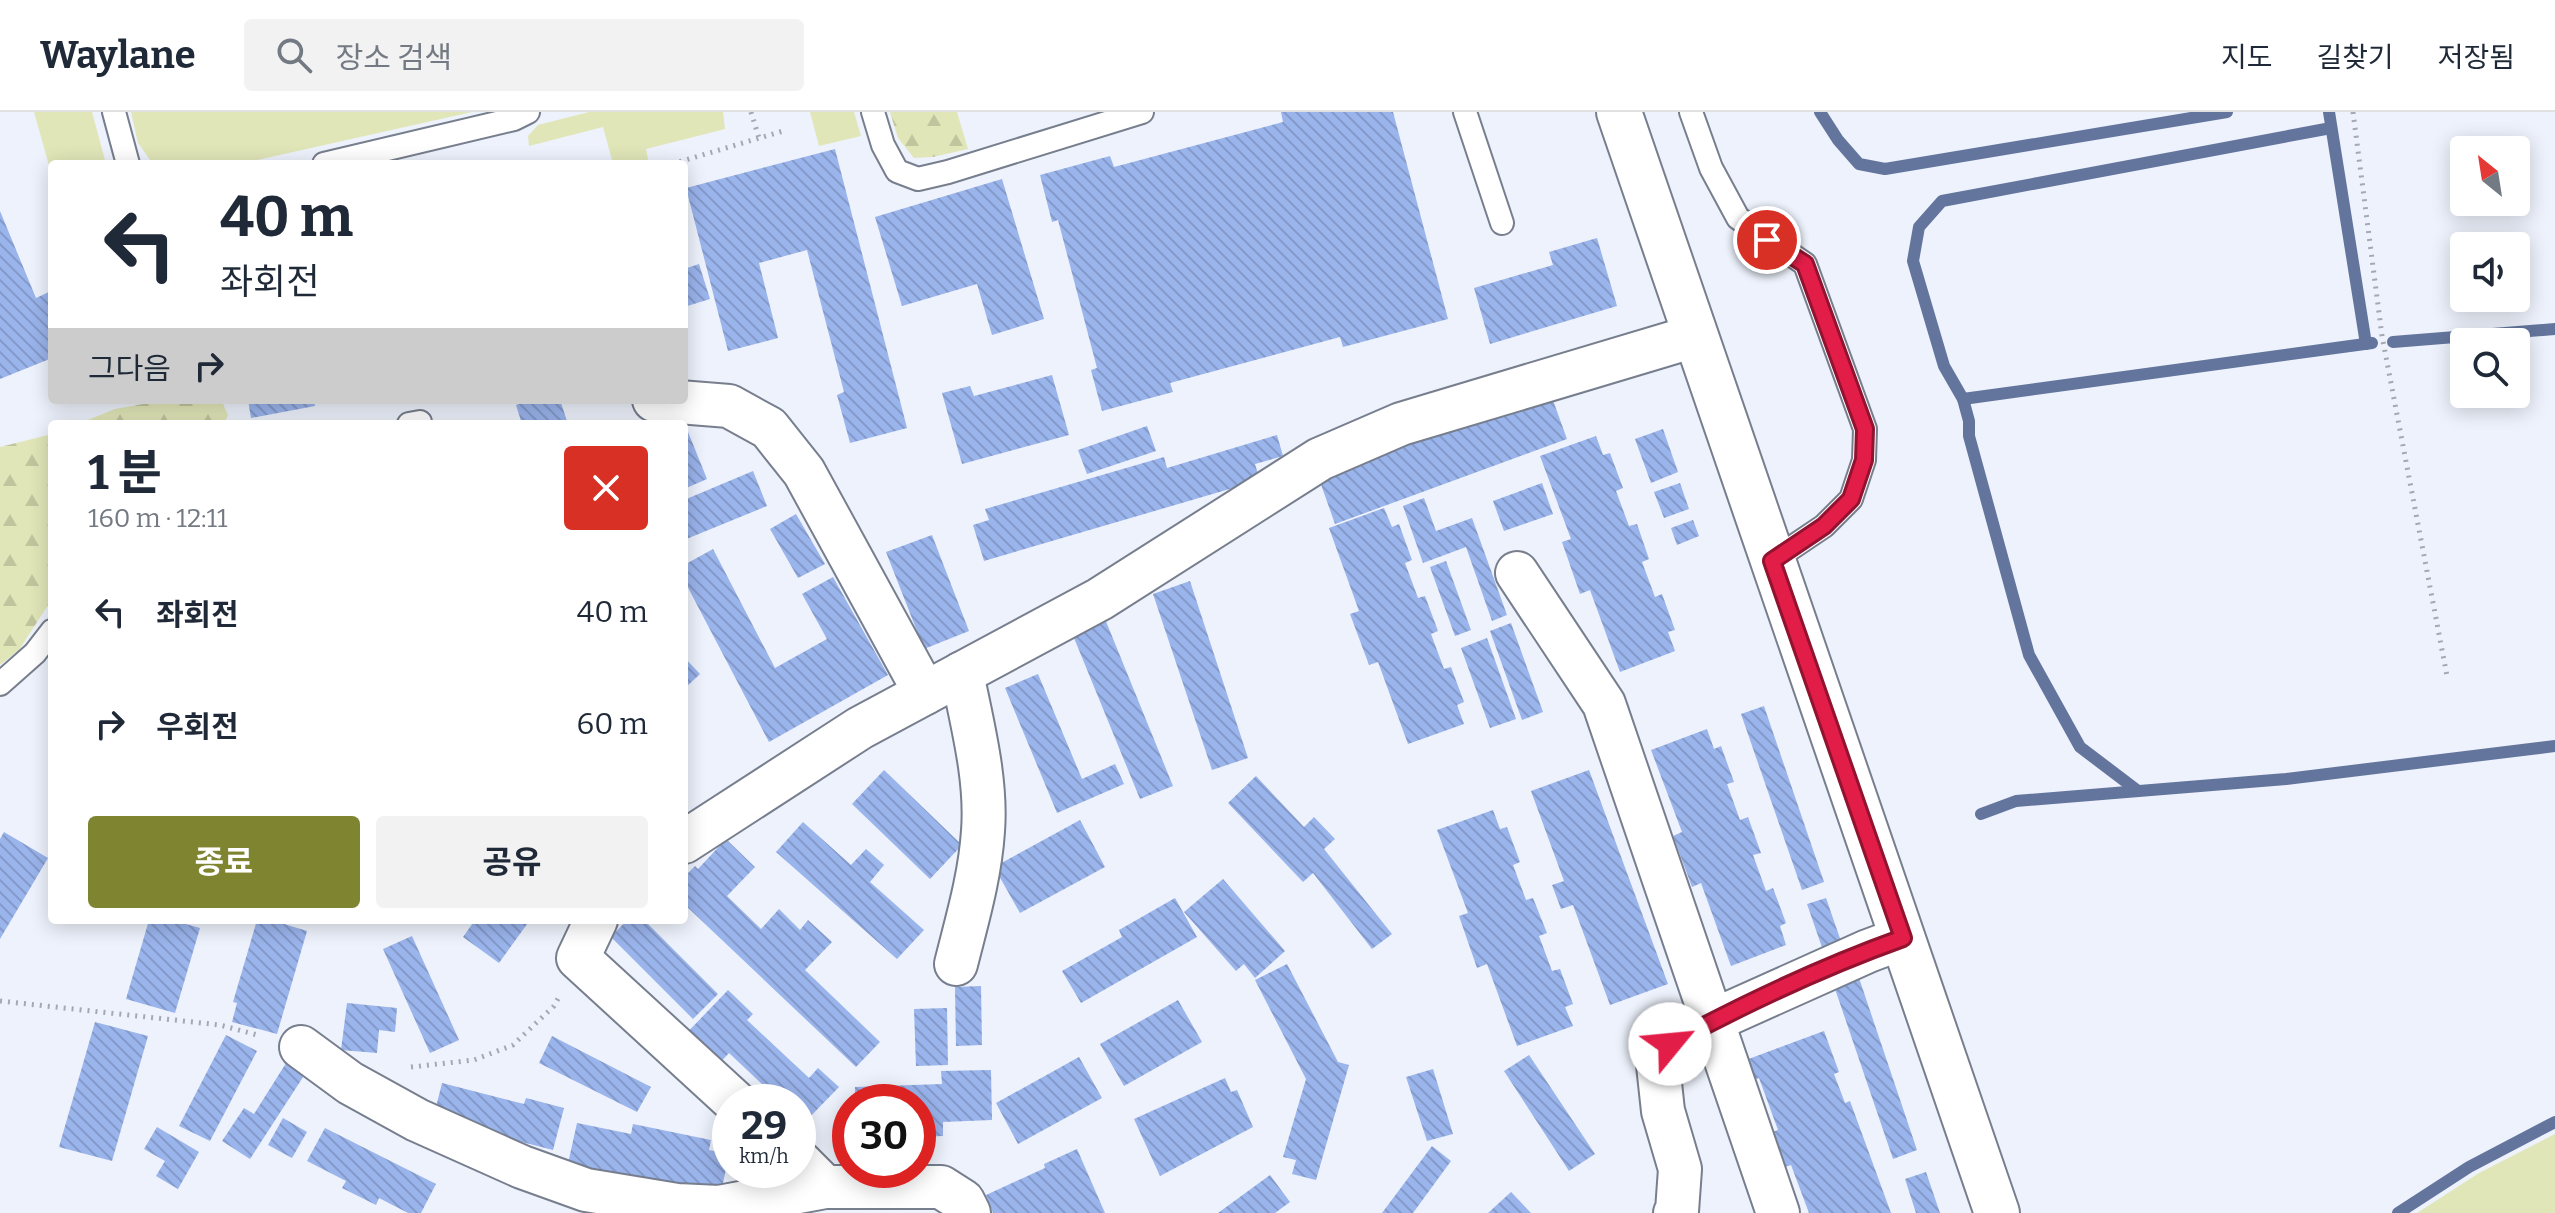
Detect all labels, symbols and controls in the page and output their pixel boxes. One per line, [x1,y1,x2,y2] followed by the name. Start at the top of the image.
[244,19,804,91] search box
[40,32,196,78] text: Waylane
[272,33,316,77] icon: search
[336,40,452,76] text: 장소 검색
[2221,41,2272,74] text: 지도
[2316,41,2394,74] text: 길찾기
[2438,41,2515,74] text: 저장됨
[2450,136,2530,216] north arrow
[2450,136,2530,408] map controls
[220,184,353,251] text: 40 m
[88,192,192,296] icon: left
[1733,206,1801,274] pin
[1745,218,1789,262] icon: arrive
[2450,232,2530,312] button: sound
[220,260,319,304] text: 좌회전
[2450,328,2530,408] button: search
[187,344,231,388] icon: right
[88,351,171,387] text: 그다음
[88,444,162,502] text: 1 분
[564,446,648,530] button: close
[88,503,228,534] text: 160 m · 12:11
[88,590,132,634] icon: left
[577,594,648,630] text: 40 m
[156,597,239,633] text: 좌회전
[88,702,132,746] icon: right
[577,706,648,742] text: 60 m
[156,709,239,745] text: 우회전
[88,816,360,908] button: 종료
[376,816,648,908] button: 공유
[1628,1002,1712,1086] position arrow
[832,1084,936,1188] speed limit sign: 30
[741,1102,787,1150] text: 29
[739,1144,789,1168] text: km/h

